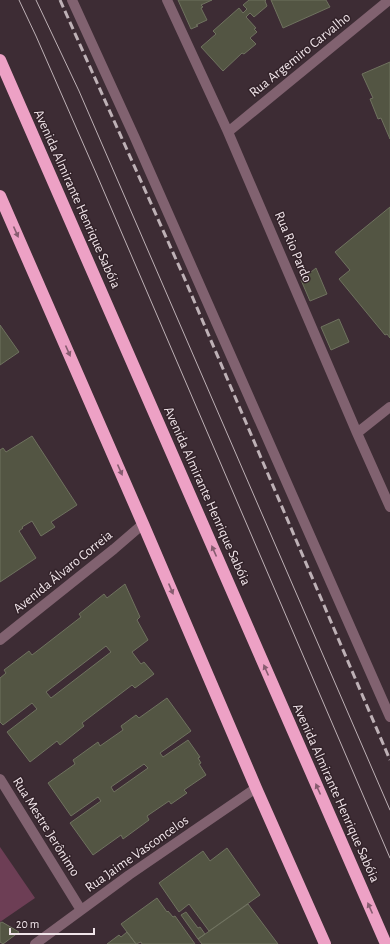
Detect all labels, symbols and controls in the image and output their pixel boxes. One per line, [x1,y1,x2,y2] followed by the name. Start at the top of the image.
[247,10,353,100] street label: Rua Argemiro Carvalho
[31,107,123,291] street label: Avenida Almirante Henrique Sabóia
[272,209,314,285] street label: Rua Rio Pardo
[13,226,19,238] one-way arrow
[64,345,71,357] one-way arrow
[161,404,253,588] street label: Avenida Almirante Henrique Sabóia
[116,464,123,476] one-way arrow
[9,525,116,616] street label: Avenida Álvaro Correia
[211,545,217,556] one-way arrow
[168,584,174,595] one-way arrow
[263,664,269,676] one-way arrow
[290,701,382,885] street label: Avenida Almirante Henrique Sabóia
[10,775,82,879] street label: Rua Mestre Jerônimo
[315,784,321,795] one-way arrow
[83,813,191,895] street label: Rua Jaime Vasconcelos
[367,903,373,914] one-way arrow
[10,910,94,936] scale bar
[16,918,39,930] text: 20 m

